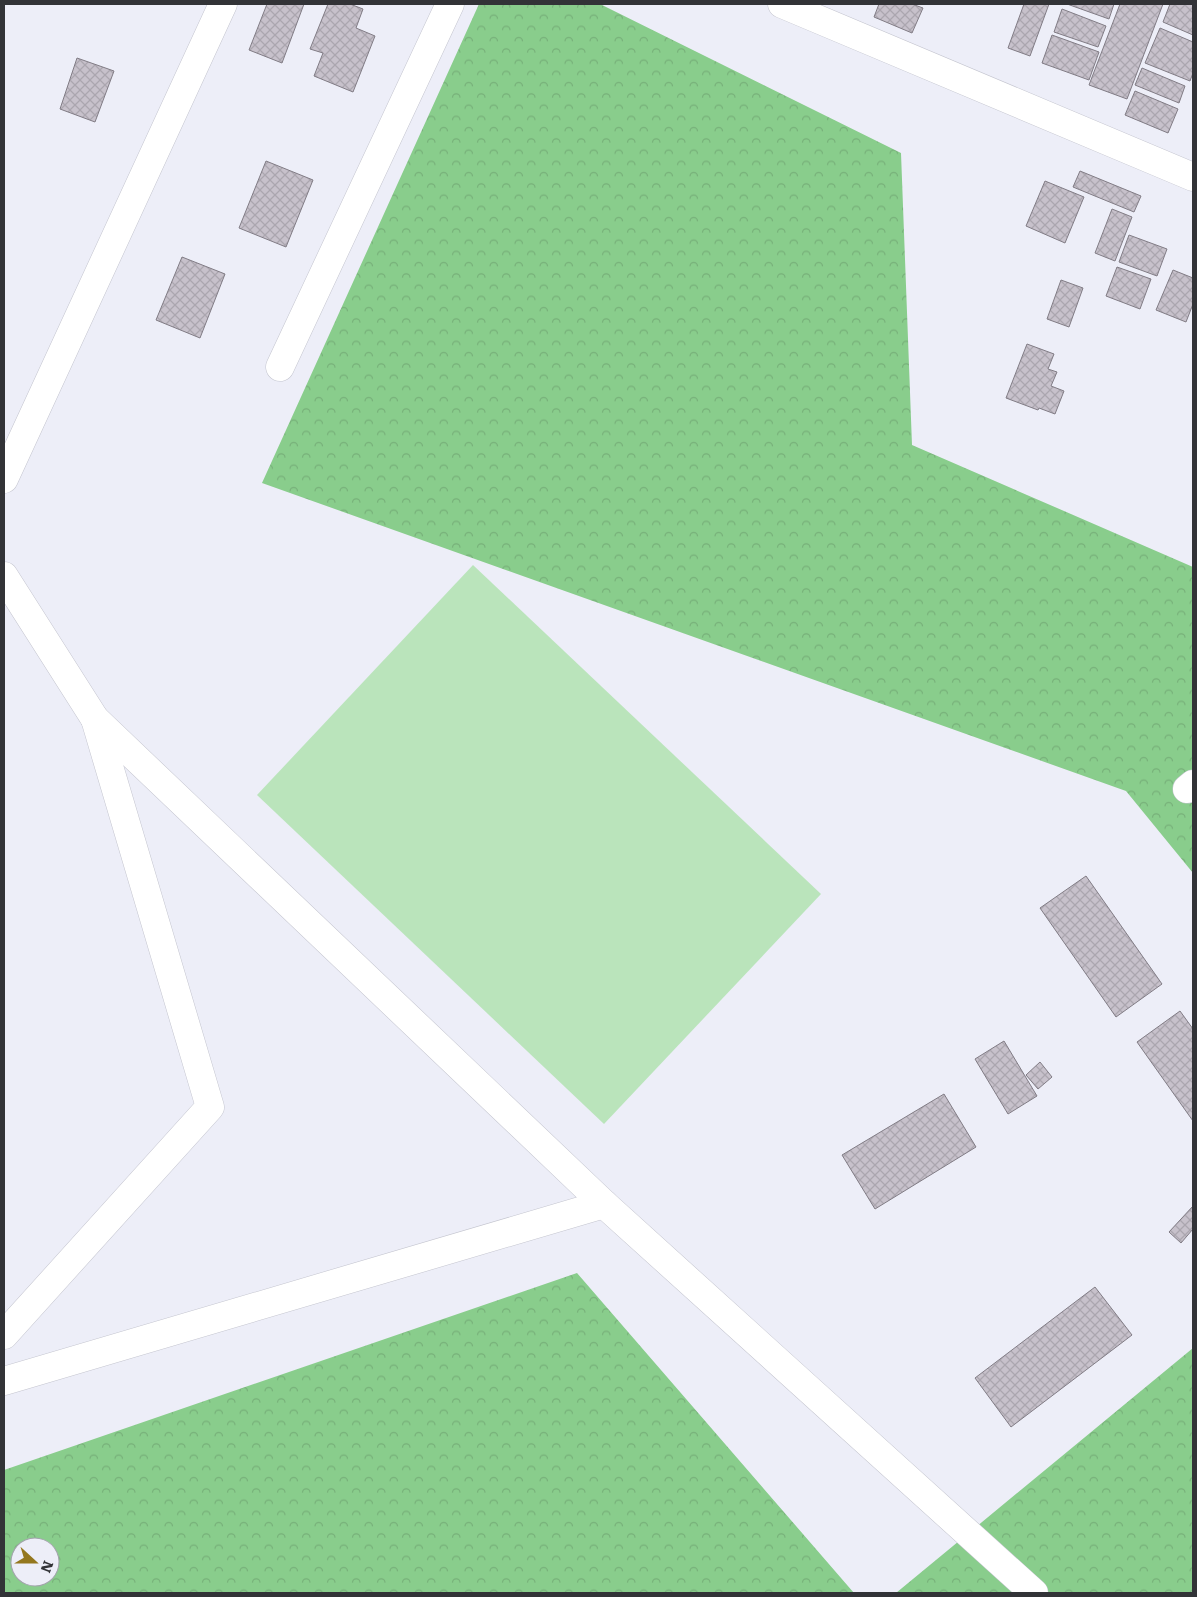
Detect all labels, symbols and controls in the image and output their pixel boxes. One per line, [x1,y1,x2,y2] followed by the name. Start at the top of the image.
[10,1537,60,1587] north arrow
[37,1558,60,1576] text: N

